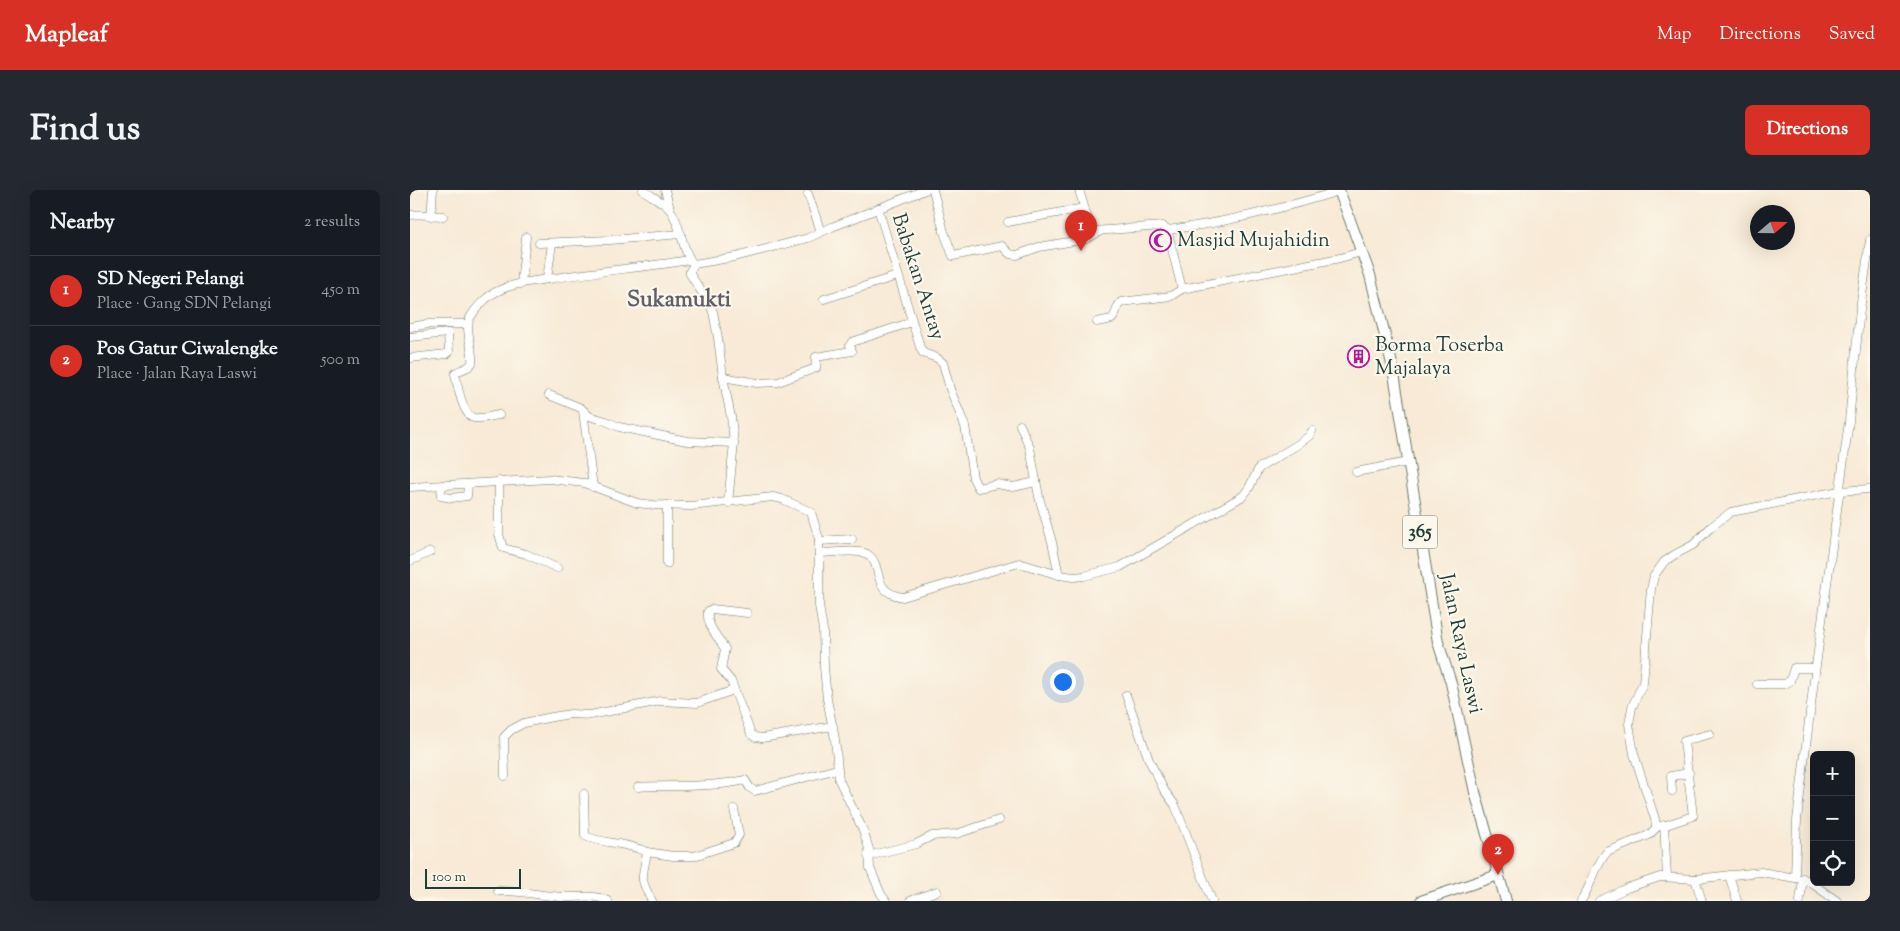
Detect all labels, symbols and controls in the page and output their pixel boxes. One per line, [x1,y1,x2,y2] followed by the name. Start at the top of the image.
[25,18,108,52] text: Mapleaf
[1657,22,1692,48] text: Map
[1720,22,1801,48] text: Directions
[1829,22,1875,48] text: Saved
[30,105,140,156] text: Find us
[1745,105,1870,155] button: Directions
[1750,205,1795,250] north arrow
[50,208,115,238] text: Nearby
[883,210,951,344] street label: Babakan Antay
[1065,210,1097,251] pin: 1
[304,211,360,234] text: 2 results
[1177,227,1330,256] place label: Masjid Mujahidin
[1149,229,1173,253] mosque icon: Masjid Mujahidin
[97,266,244,293] text: SD Negeri Pelangi
[63,279,69,302] text: 1
[321,279,360,302] text: 450 m
[627,285,732,317] district label: Sukamukti
[97,293,272,316] text: Place · Gang SDN Pelangi
[1375,332,1504,384] place label: Borma Toserba Majalaya
[97,336,278,363] text: Pos Gatur Ciwalengke
[1347,345,1371,369] building icon: Borma Toserba Majalaya
[62,349,70,372] text: 2
[321,349,360,372] text: 500 m
[97,363,257,386] text: Place · Jalan Raya Laswi
[1402,516,1438,548] road number: 365
[1431,570,1489,717] street label: Jalan Raya Laswi
[1050,669,1076,695] your location
[1810,751,1855,886] map controls
[1810,751,1855,796] button: +
[1810,796,1855,841] button: −
[1482,834,1514,875] pin: 2
[1810,841,1855,886] button: locate
[425,866,521,889] scale bar
[432,868,466,888] text: 100 m

